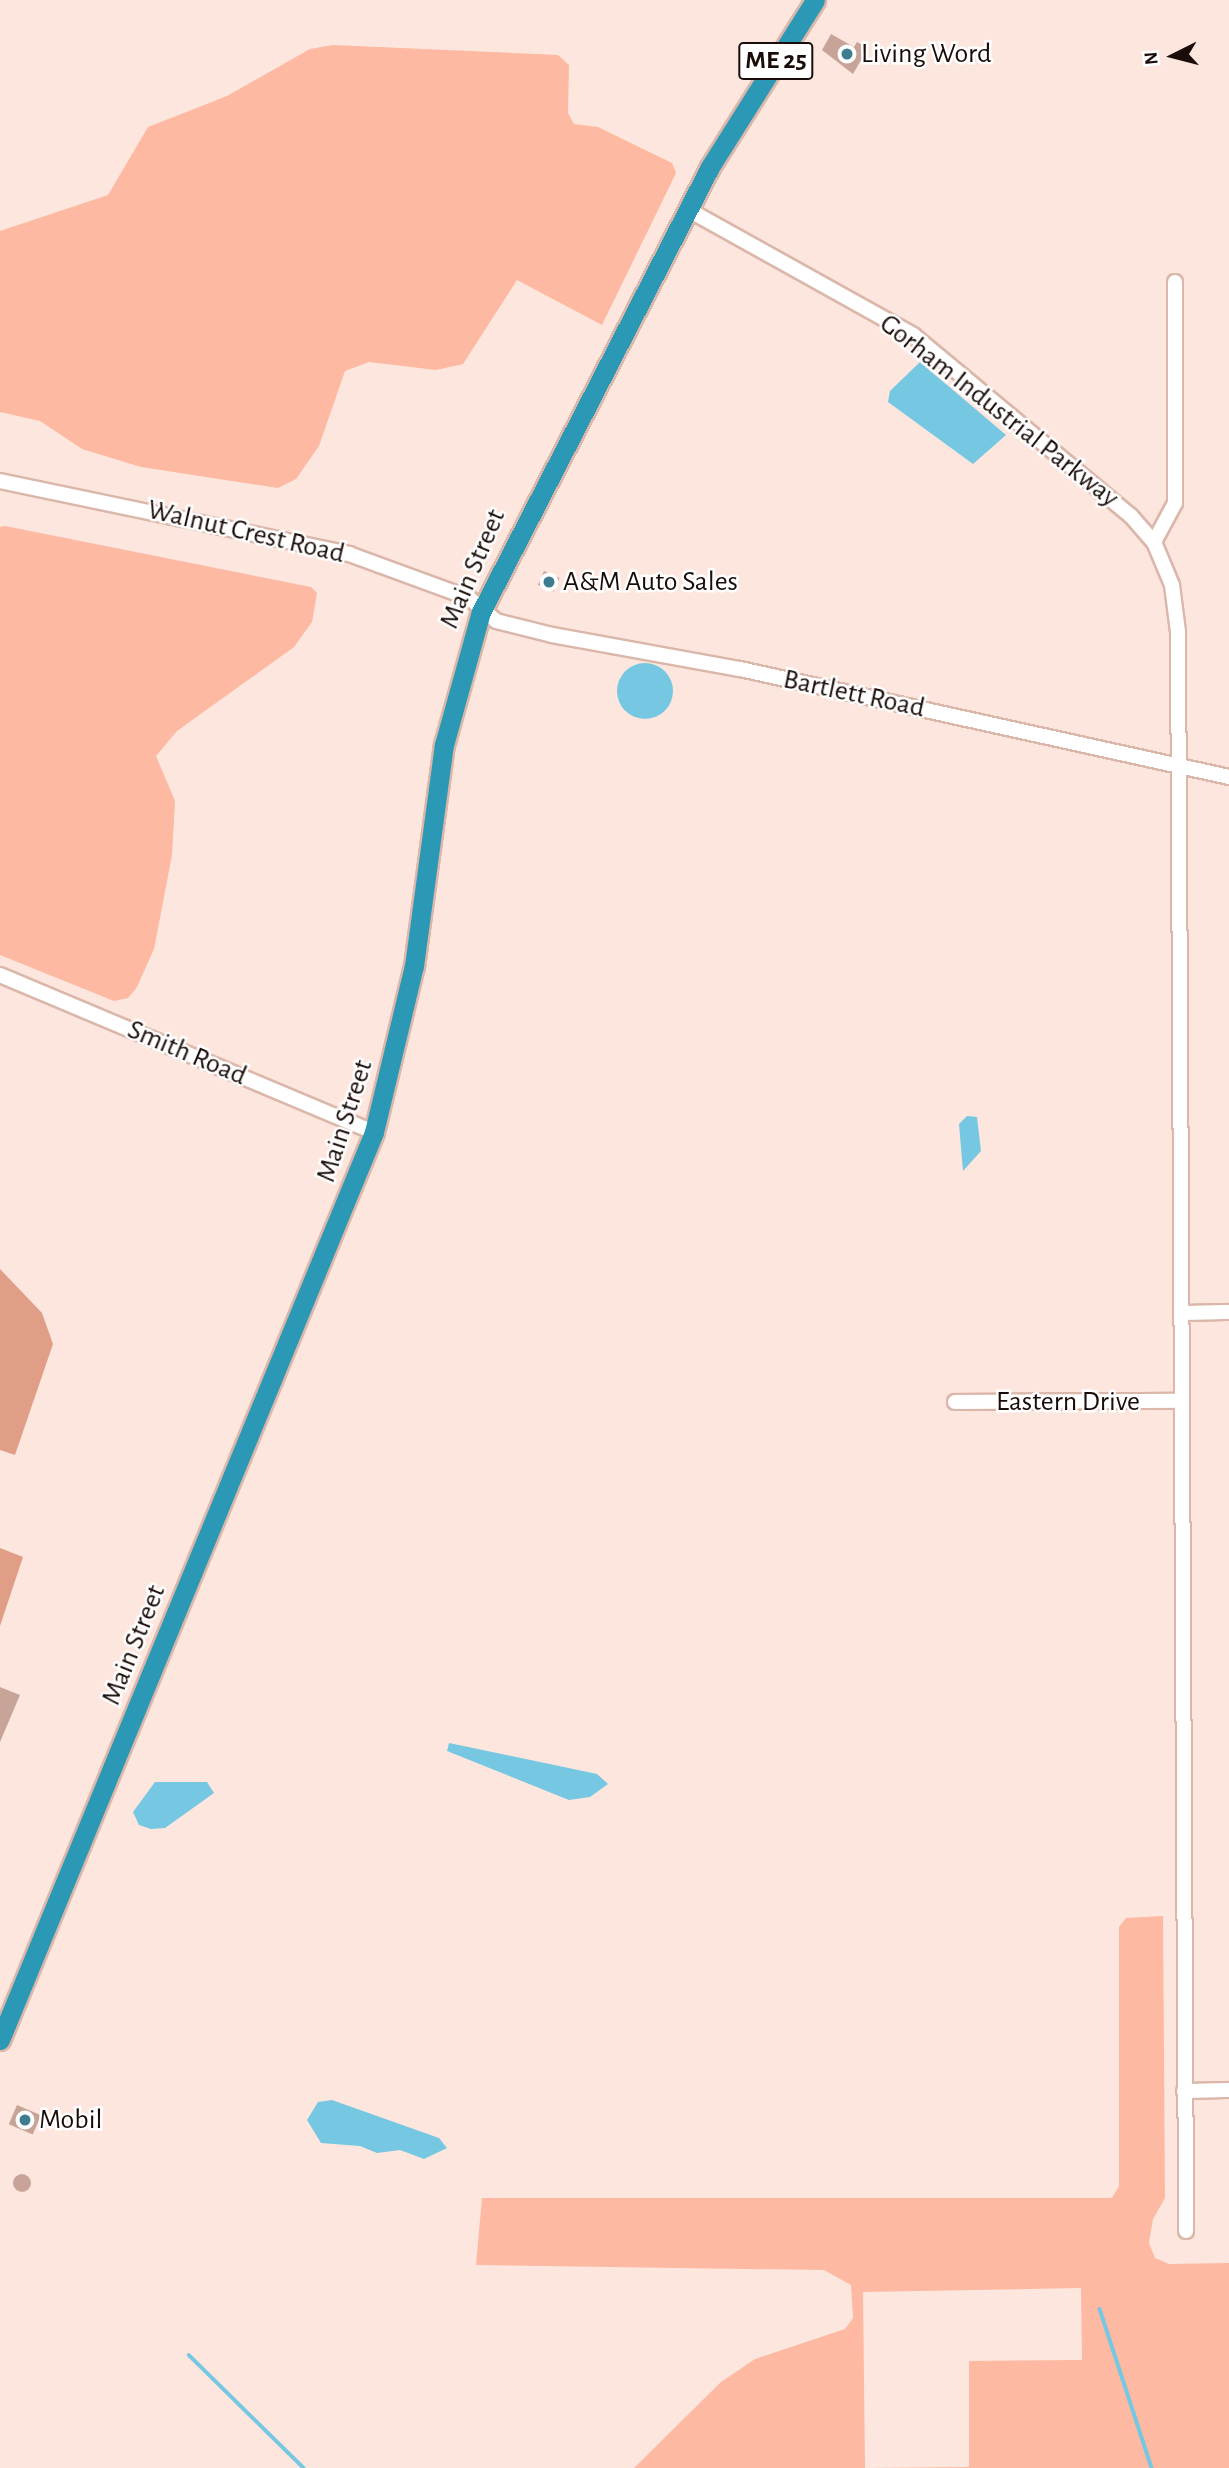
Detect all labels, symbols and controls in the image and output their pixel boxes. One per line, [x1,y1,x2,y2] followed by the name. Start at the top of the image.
[1138,21,1208,91] north arrow
[861,37,991,71] place label: Living Word
[738,38,814,83] road number: ME 25
[839,46,855,62] marker: Living Word
[1141,51,1162,66] text: N
[873,307,1125,515] street label: Gorham Industrial Parkway
[144,493,348,571] street label: Walnut Crest Road
[433,504,513,634] street label: Main Street
[563,565,738,599] place label: A&M Auto Sales
[541,574,557,590] marker: A&M Auto Sales
[780,663,928,725] street label: Bartlett Road
[122,1013,252,1093] street label: Smith Road
[309,1056,381,1186] street label: Main Street
[996,1385,1140,1419] street label: Eastern Drive
[95,1580,173,1710] street label: Main Street
[39,2103,102,2137] place label: Mobil
[17,2112,33,2128] marker: Mobil

